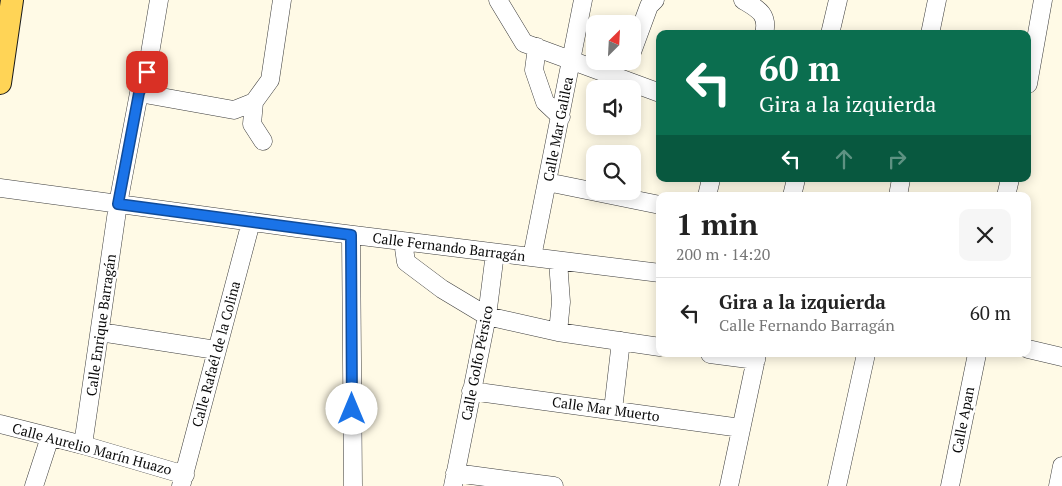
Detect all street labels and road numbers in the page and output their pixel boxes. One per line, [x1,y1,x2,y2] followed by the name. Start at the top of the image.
[538,75,577,183] street label: Calle Mar Galilea
[372,228,527,265] street label: Calle Fernando Barragán
[81,252,120,397] street label: Calle Enrique Barragán
[187,279,244,429] street label: Calle Rafaél de la Colina
[456,303,497,422] street label: Calle Golfo Pérsico
[947,384,978,455] street label: Calle Apan
[551,392,661,425] street label: Calle Mar Muerto
[10,418,174,479] street label: Calle Aurelio Marín Huazo

